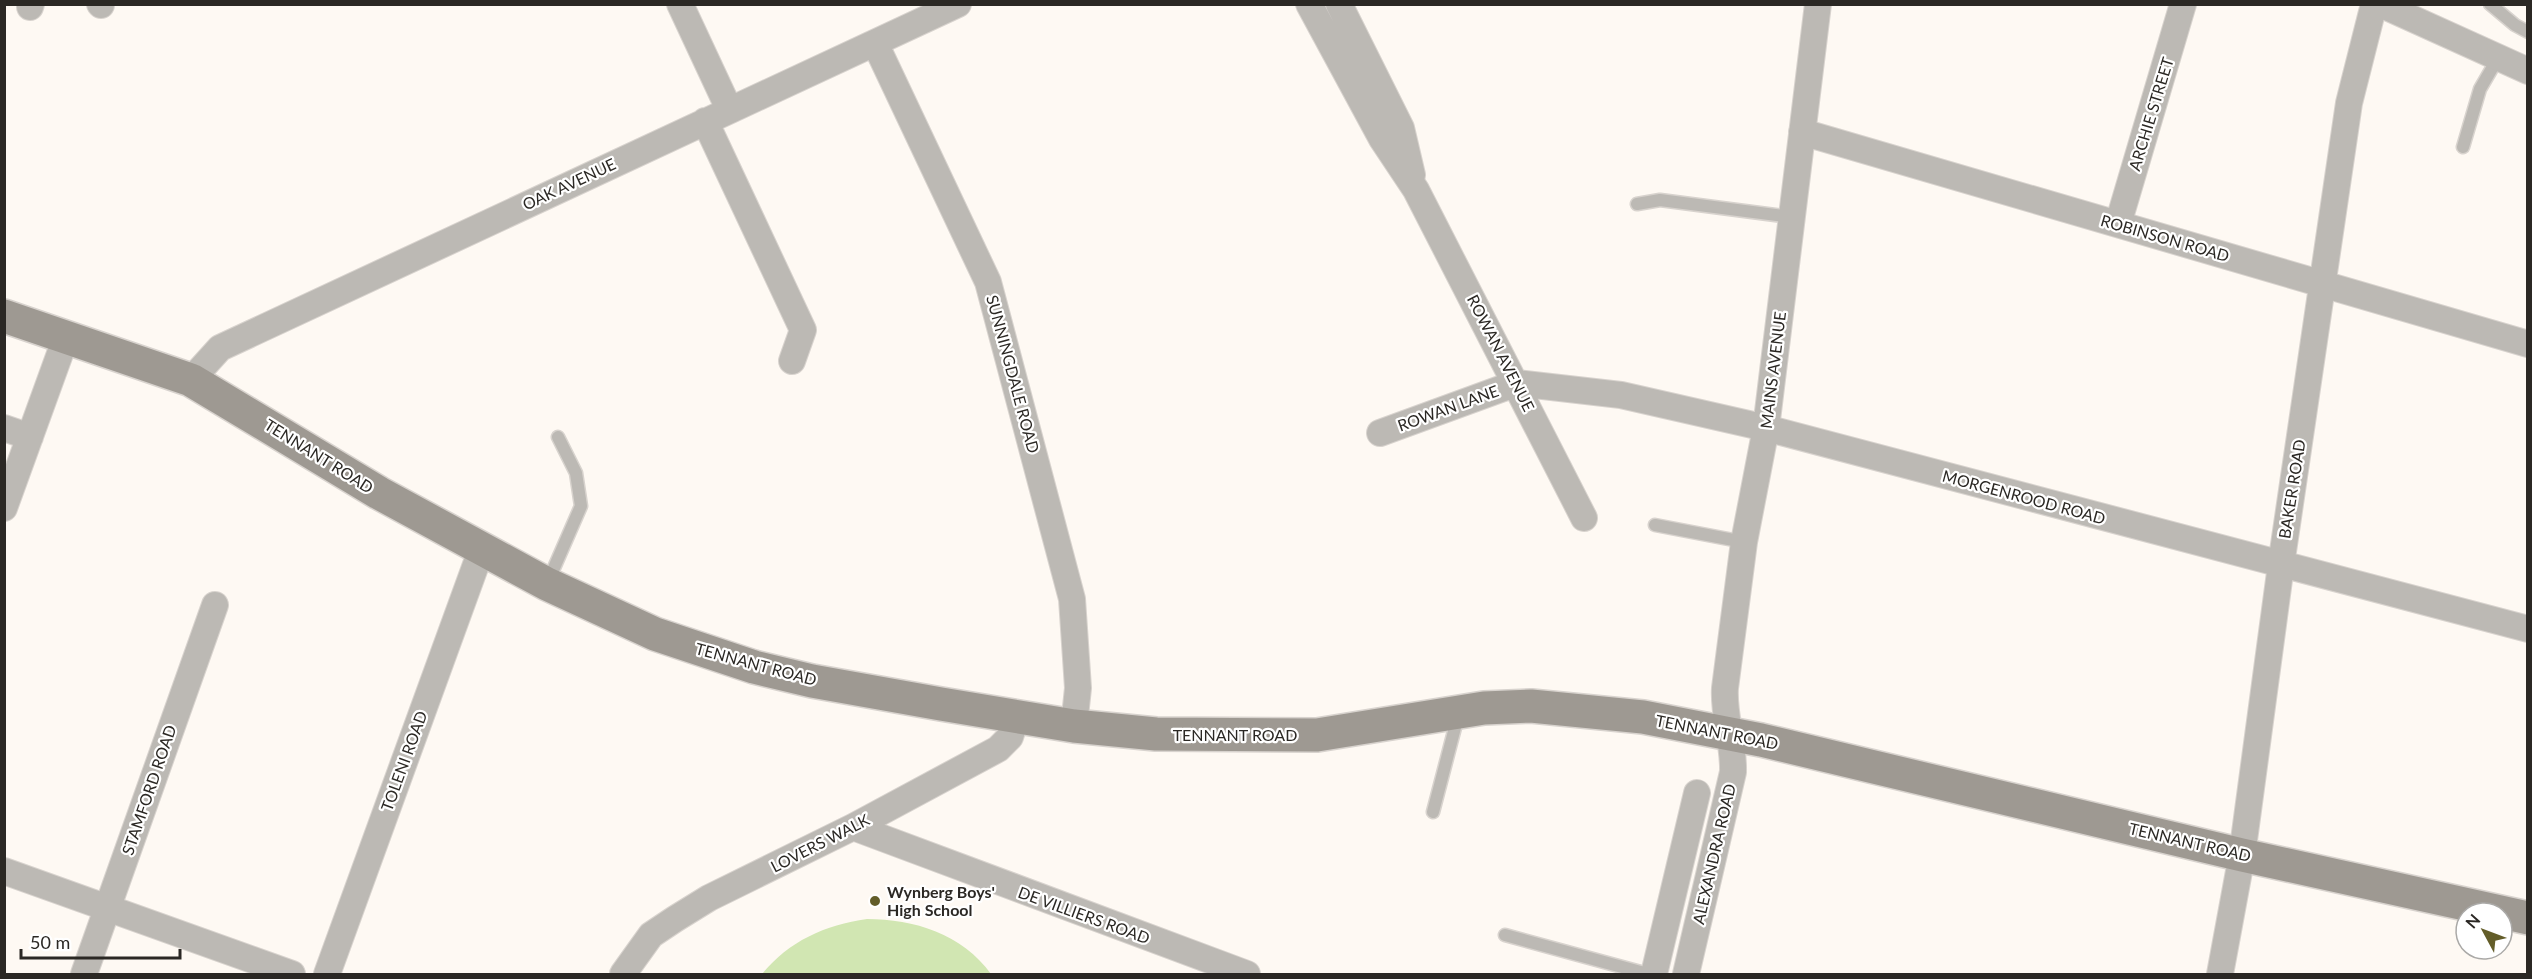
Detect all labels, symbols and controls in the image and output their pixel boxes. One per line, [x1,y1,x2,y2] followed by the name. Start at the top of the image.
[2124,54,2177,173] street label: ARCHIE STREET
[519,154,618,213] street label: OAK AVENUE
[2099,210,2232,265] street label: ROBINSON ROAD
[1464,291,1539,414] street label: ROWAN AVENUE
[983,293,1044,455] street label: SUNNINGDALE ROAD
[1756,310,1789,430] street label: MAINS AVENUE
[1395,380,1501,435] street label: ROWAN LANE
[261,414,377,497] street label: TENNANT ROAD
[2274,438,2309,540] street label: BAKER ROAD
[1941,466,2108,527] street label: MORGENROOD ROAD
[693,638,819,689] street label: TENNANT ROAD
[377,708,430,814] street label: TOLENI ROAD
[1654,710,1780,753] street label: TENNANT ROAD
[117,722,180,857] street label: STAMFORD ROAD
[1173,725,1297,744] street label: TENNANT ROAD
[1688,782,1739,926] street label: ALEXANDRA ROAD
[767,809,873,876] street label: LOVERS WALK
[2127,818,2253,865] street label: TENNANT ROAD
[887,882,995,919] place label: Wynberg Boys' High School
[1016,882,1153,947] street label: DE VILLIERS ROAD
[868,894,882,908] marker: Wynberg Boys' High School
[2454,901,2514,961] north arrow
[2461,910,2484,932] text: N
[21,922,180,960] scale bar
[30,931,70,953] text: 50 m

